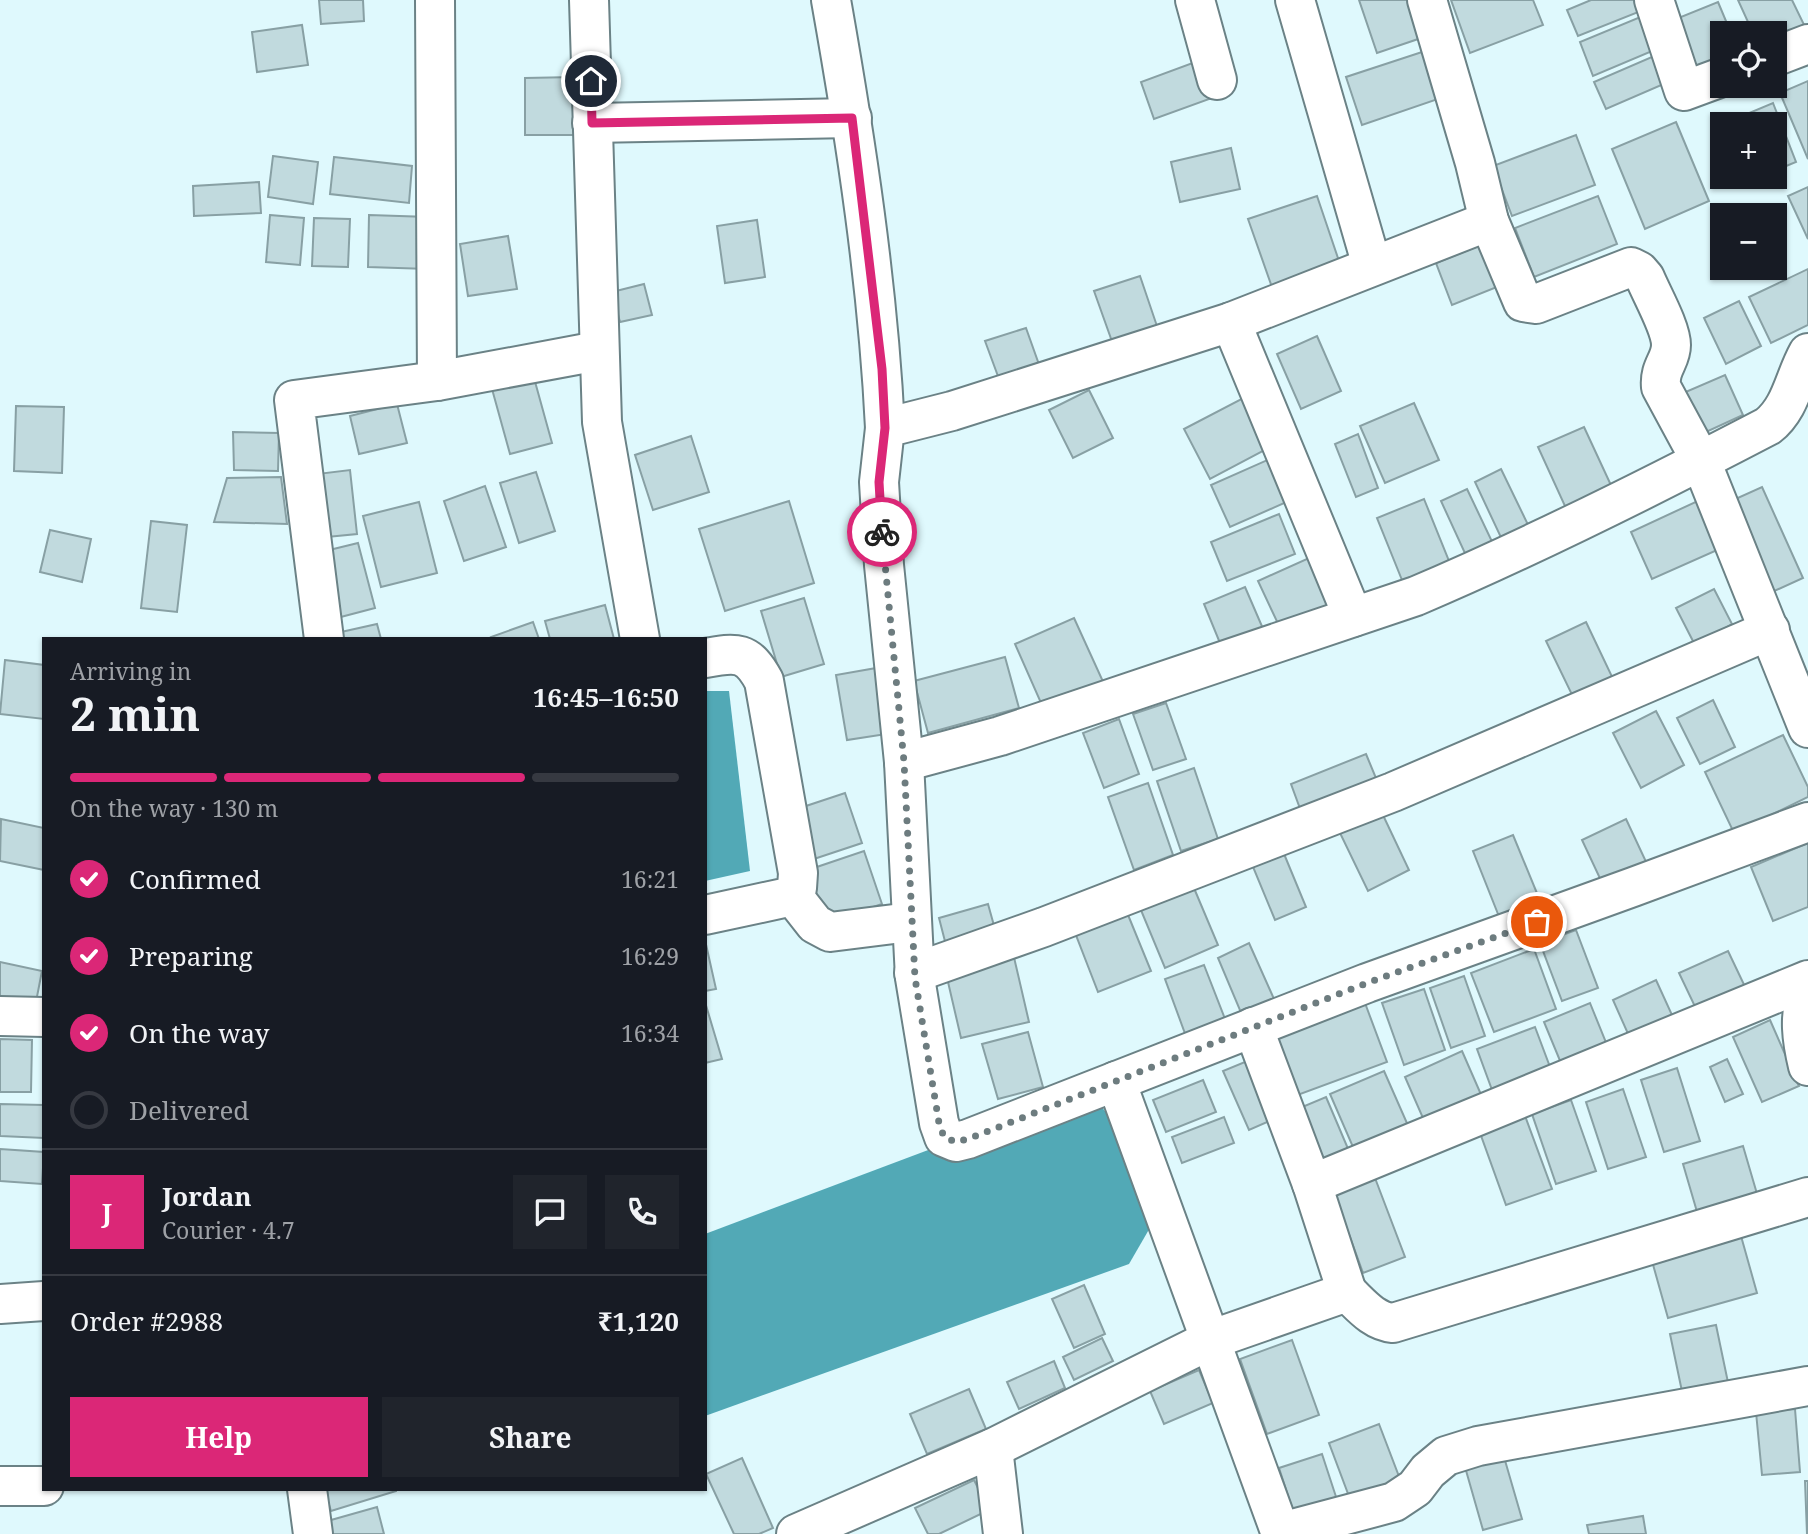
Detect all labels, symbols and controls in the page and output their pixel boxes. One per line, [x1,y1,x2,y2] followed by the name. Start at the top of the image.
[1710,21,1787,280] map controls
[1710,21,1787,98] button: locate
[561,51,621,111] pin
[572,62,610,100] icon: home
[1710,112,1787,189] button: +
[1710,203,1787,280] button: −
[847,497,917,567] courier
[863,513,901,551] icon: bike
[70,655,191,687] text: Arriving in
[533,679,679,715] text: 16:45–16:50
[70,682,200,744] text: 2 min
[70,792,278,824] text: On the way · 130 m
[70,860,108,898] icon: check
[129,861,261,897] text: Confirmed
[621,863,679,895] text: 16:21
[1507,892,1567,952] pin
[1518,903,1556,941] icon: bag
[70,937,108,975] icon: check
[129,938,253,974] text: Preparing
[621,940,679,972] text: 16:29
[70,1014,108,1052] icon: check
[129,1015,269,1051] text: On the way
[621,1017,679,1049] text: 16:34
[129,1092,249,1128] text: Delivered
[513,1175,587,1249] button: chat
[605,1175,679,1249] button: phone
[162,1178,252,1214] text: Jordan
[102,1194,112,1230] text: J
[162,1214,295,1246] text: Courier · 4.7
[70,1303,223,1339] text: Order #2988
[598,1303,679,1339] text: ₹1,120
[70,1397,368,1477] button: Help
[382,1397,679,1477] button: Share

